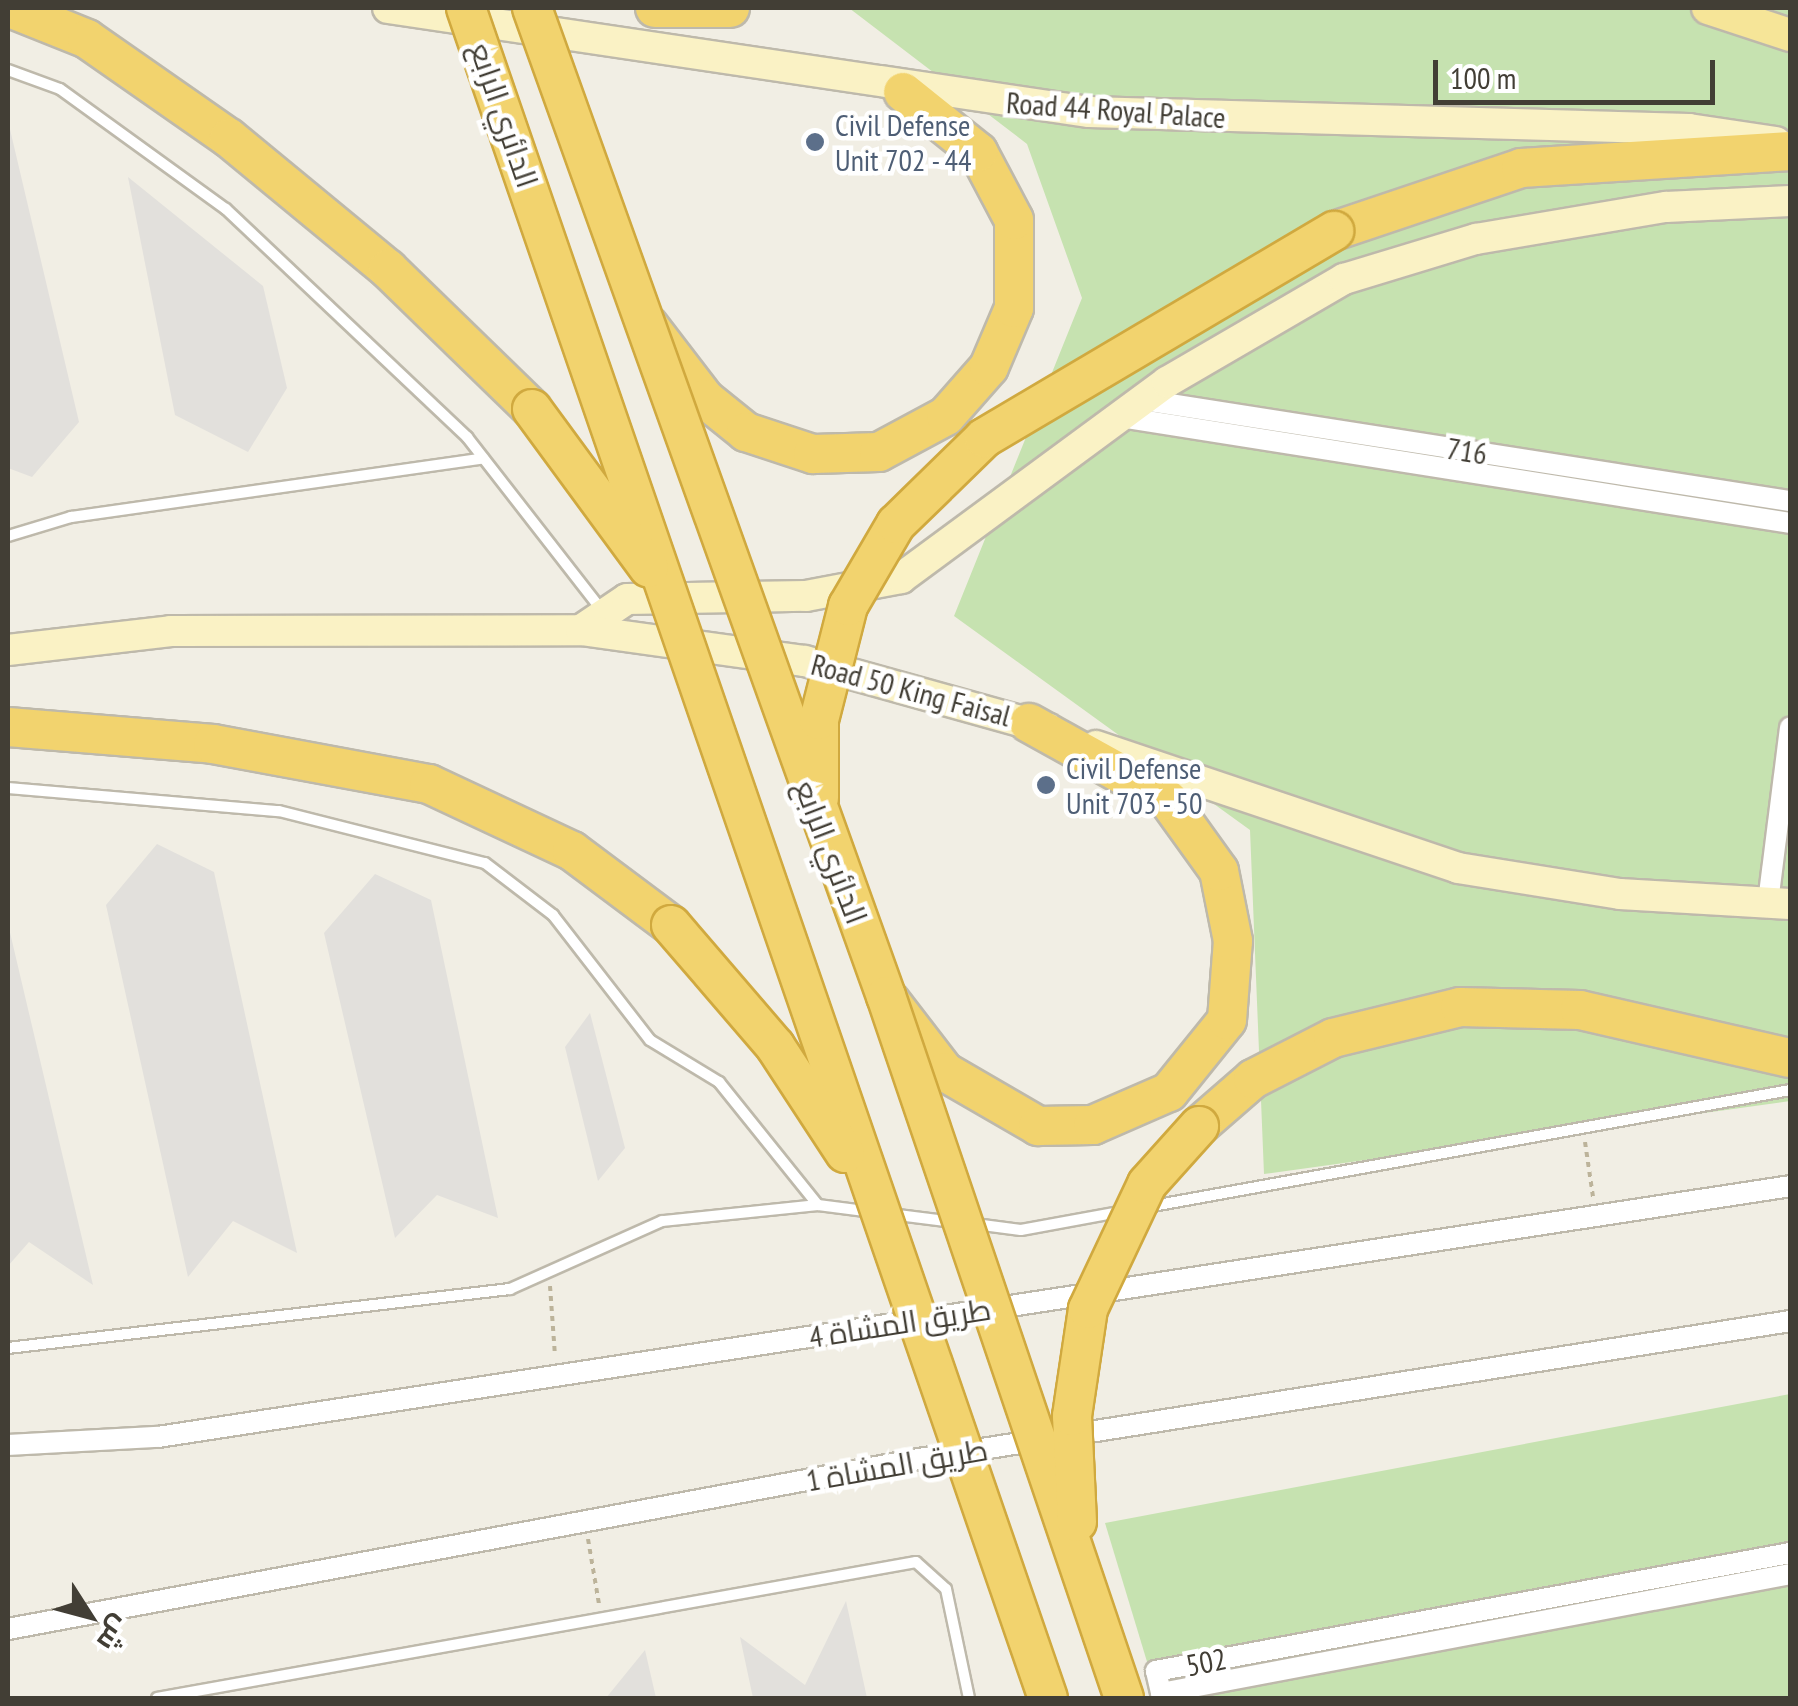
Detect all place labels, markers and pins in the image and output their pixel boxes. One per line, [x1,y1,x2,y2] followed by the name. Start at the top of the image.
[835,107,974,178] place label: Civil Defense Unit 702 - 44
[804,131,826,153] marker: Civil Defense Unit 702 - 44
[1066,750,1205,820] place label: Civil Defense Unit 703 - 50
[1035,774,1057,796] marker: Civil Defense Unit 703 - 50

